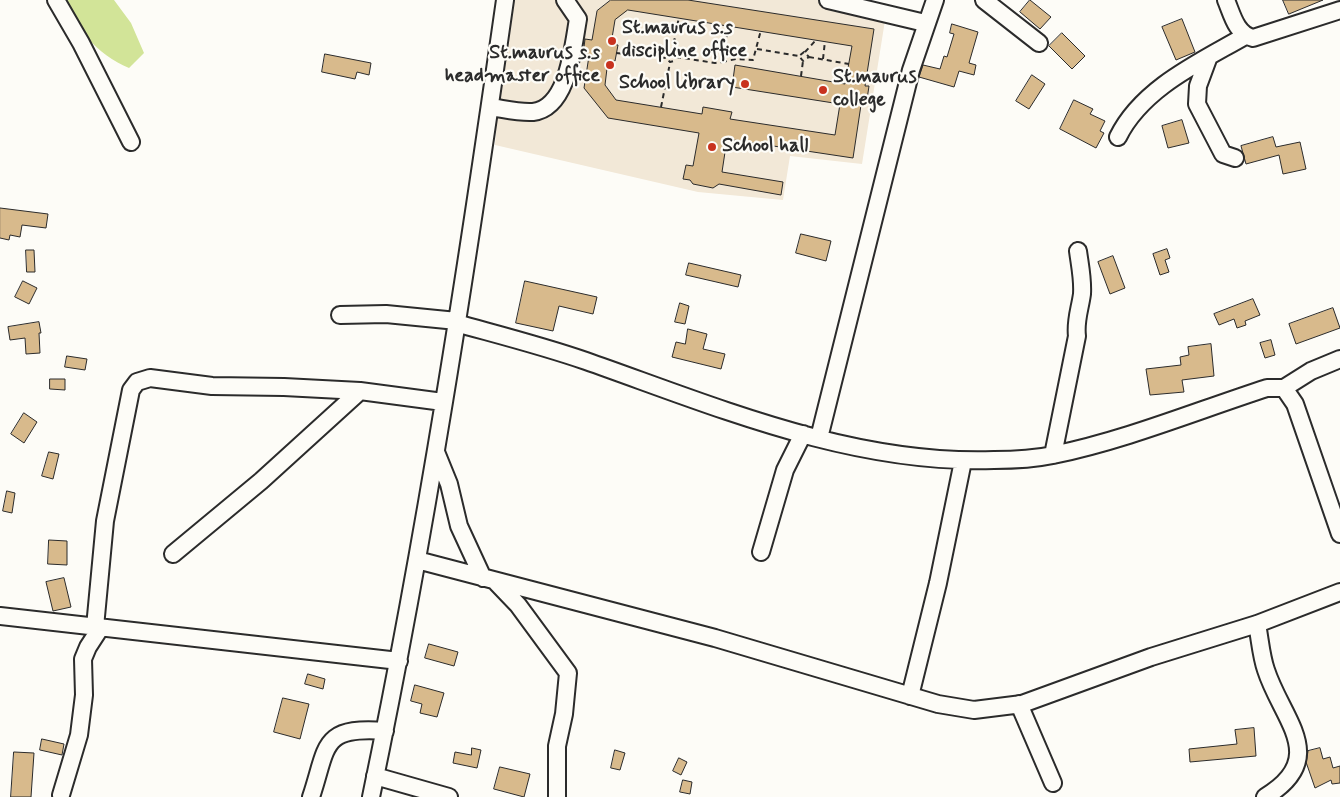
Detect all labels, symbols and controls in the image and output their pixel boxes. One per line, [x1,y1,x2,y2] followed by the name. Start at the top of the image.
[622,17,747,64] place label: St.maurus s.s discipline office
[606,35,618,47] marker: St.maurus s.s discipline office
[445,42,600,89] place label: St.maurus s.s headmaster office
[604,59,616,71] marker: St.maurus s.s headmaster office
[833,66,917,113] place label: St.maurus college
[619,72,735,96] place label: School library
[739,78,751,90] marker: School library
[817,84,829,96] marker: St.maurus college
[722,135,808,159] place label: School hall
[706,141,718,153] marker: School hall

